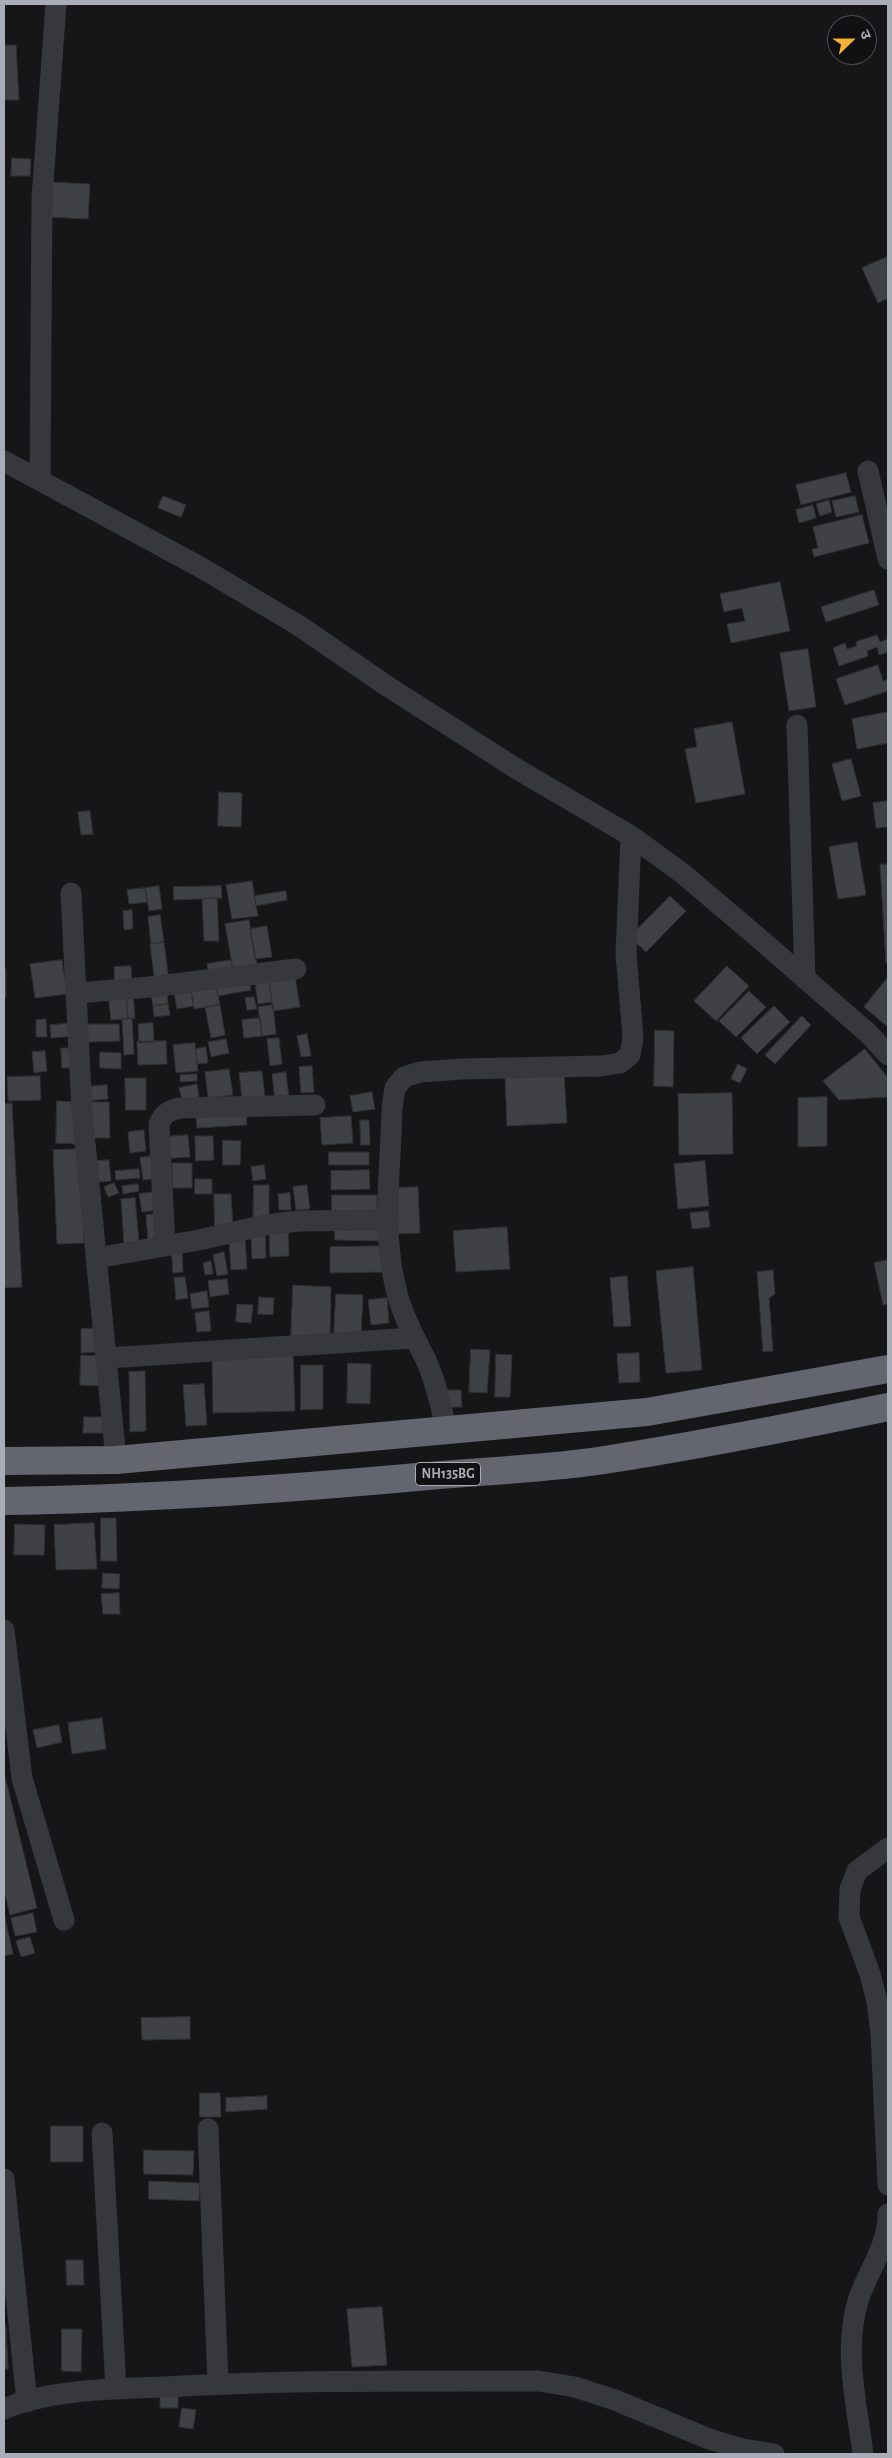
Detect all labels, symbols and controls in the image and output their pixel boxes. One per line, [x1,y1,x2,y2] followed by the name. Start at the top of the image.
[827,15,877,65] north arrow
[857,28,873,41] text: उ
[416,1462,480,1486] road number: NH135BG

